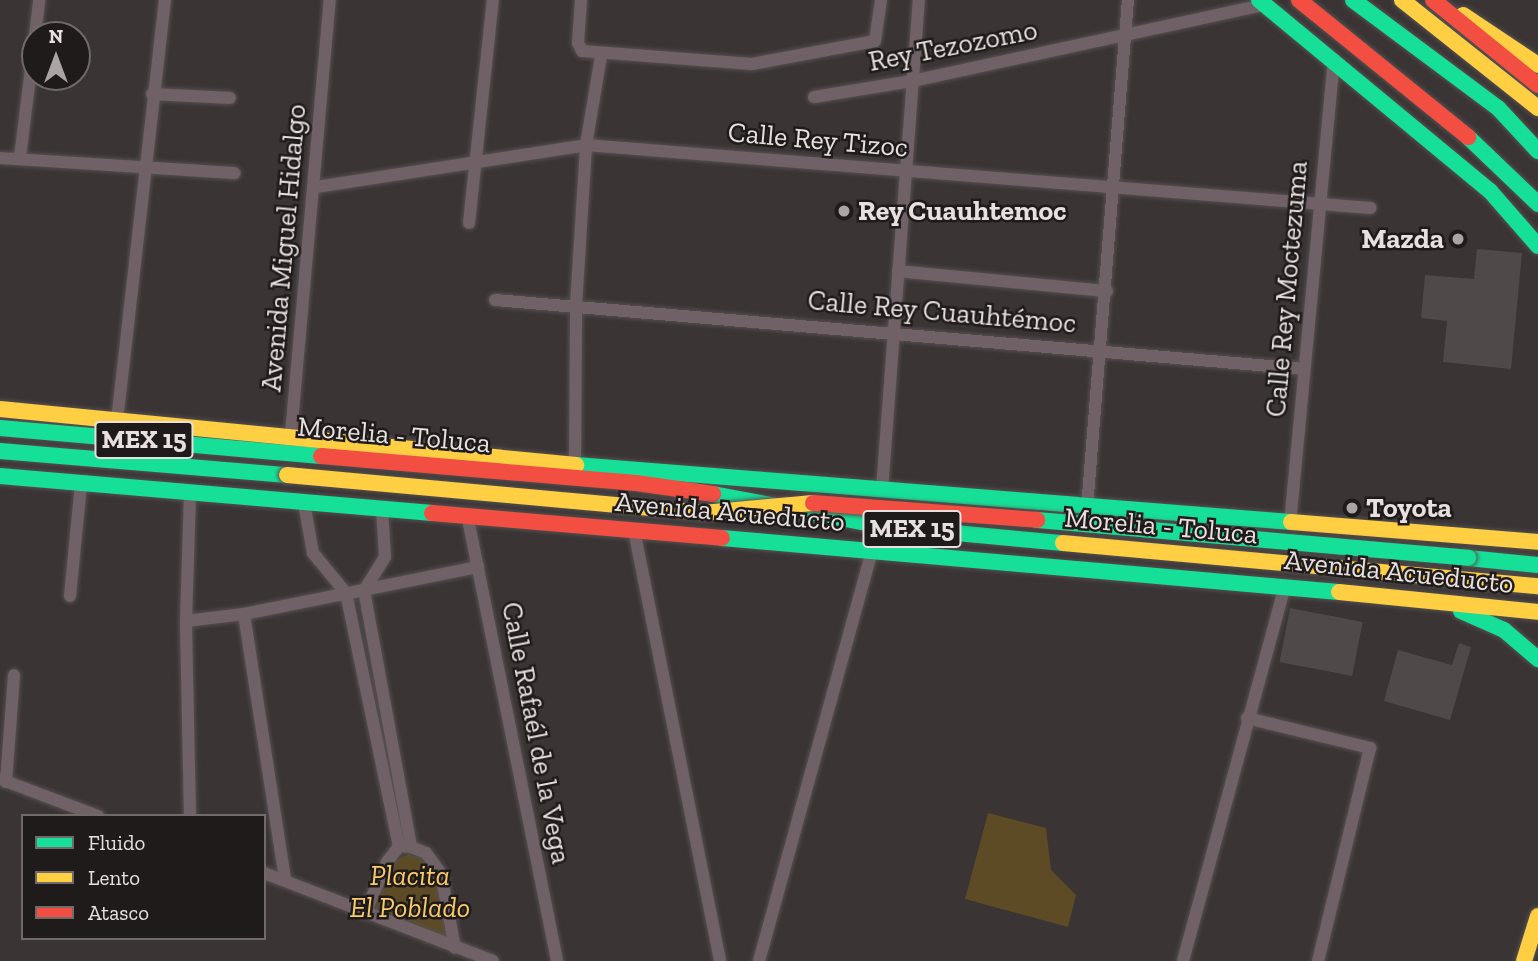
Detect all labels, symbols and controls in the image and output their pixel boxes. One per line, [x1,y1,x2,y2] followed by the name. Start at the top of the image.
[865,13,1041,79] street label: Rey Tezozomo
[21,21,91,91] north arrow
[49,25,63,48] text: N
[255,103,313,393] street label: Avenida Miguel Hidalgo
[726,115,910,165] street label: Calle Rey Tizoc
[1259,159,1315,419] street label: Calle Rey Moctezuma
[858,194,1067,228] place label: Rey Cuauhtemoc
[836,203,852,219] marker: Rey Cuauhtemoc
[1361,222,1444,256] place label: Mazda
[1450,231,1466,247] marker: Mazda
[806,283,1078,341] street label: Calle Rey Cuauhtémoc
[296,410,492,460] street label: Morelia - Toluca
[93,418,195,462] road number: MEX 15
[613,485,847,539] street label: Avenida Acueducto
[1366,491,1452,525] place label: Toyota
[1344,500,1360,516] marker: Toyota
[1063,501,1259,551] street label: Morelia - Toluca
[861,506,963,552] road number: MEX 15
[1282,543,1516,601] street label: Avenida Acueducto
[494,599,578,867] street label: Calle Rafaél de la Vega
[21,814,266,940] legend
[88,830,145,855] text: Fluido
[350,859,470,925] park label: Placita El Poblado
[88,865,140,890] text: Lento
[88,900,149,925] text: Atasco

